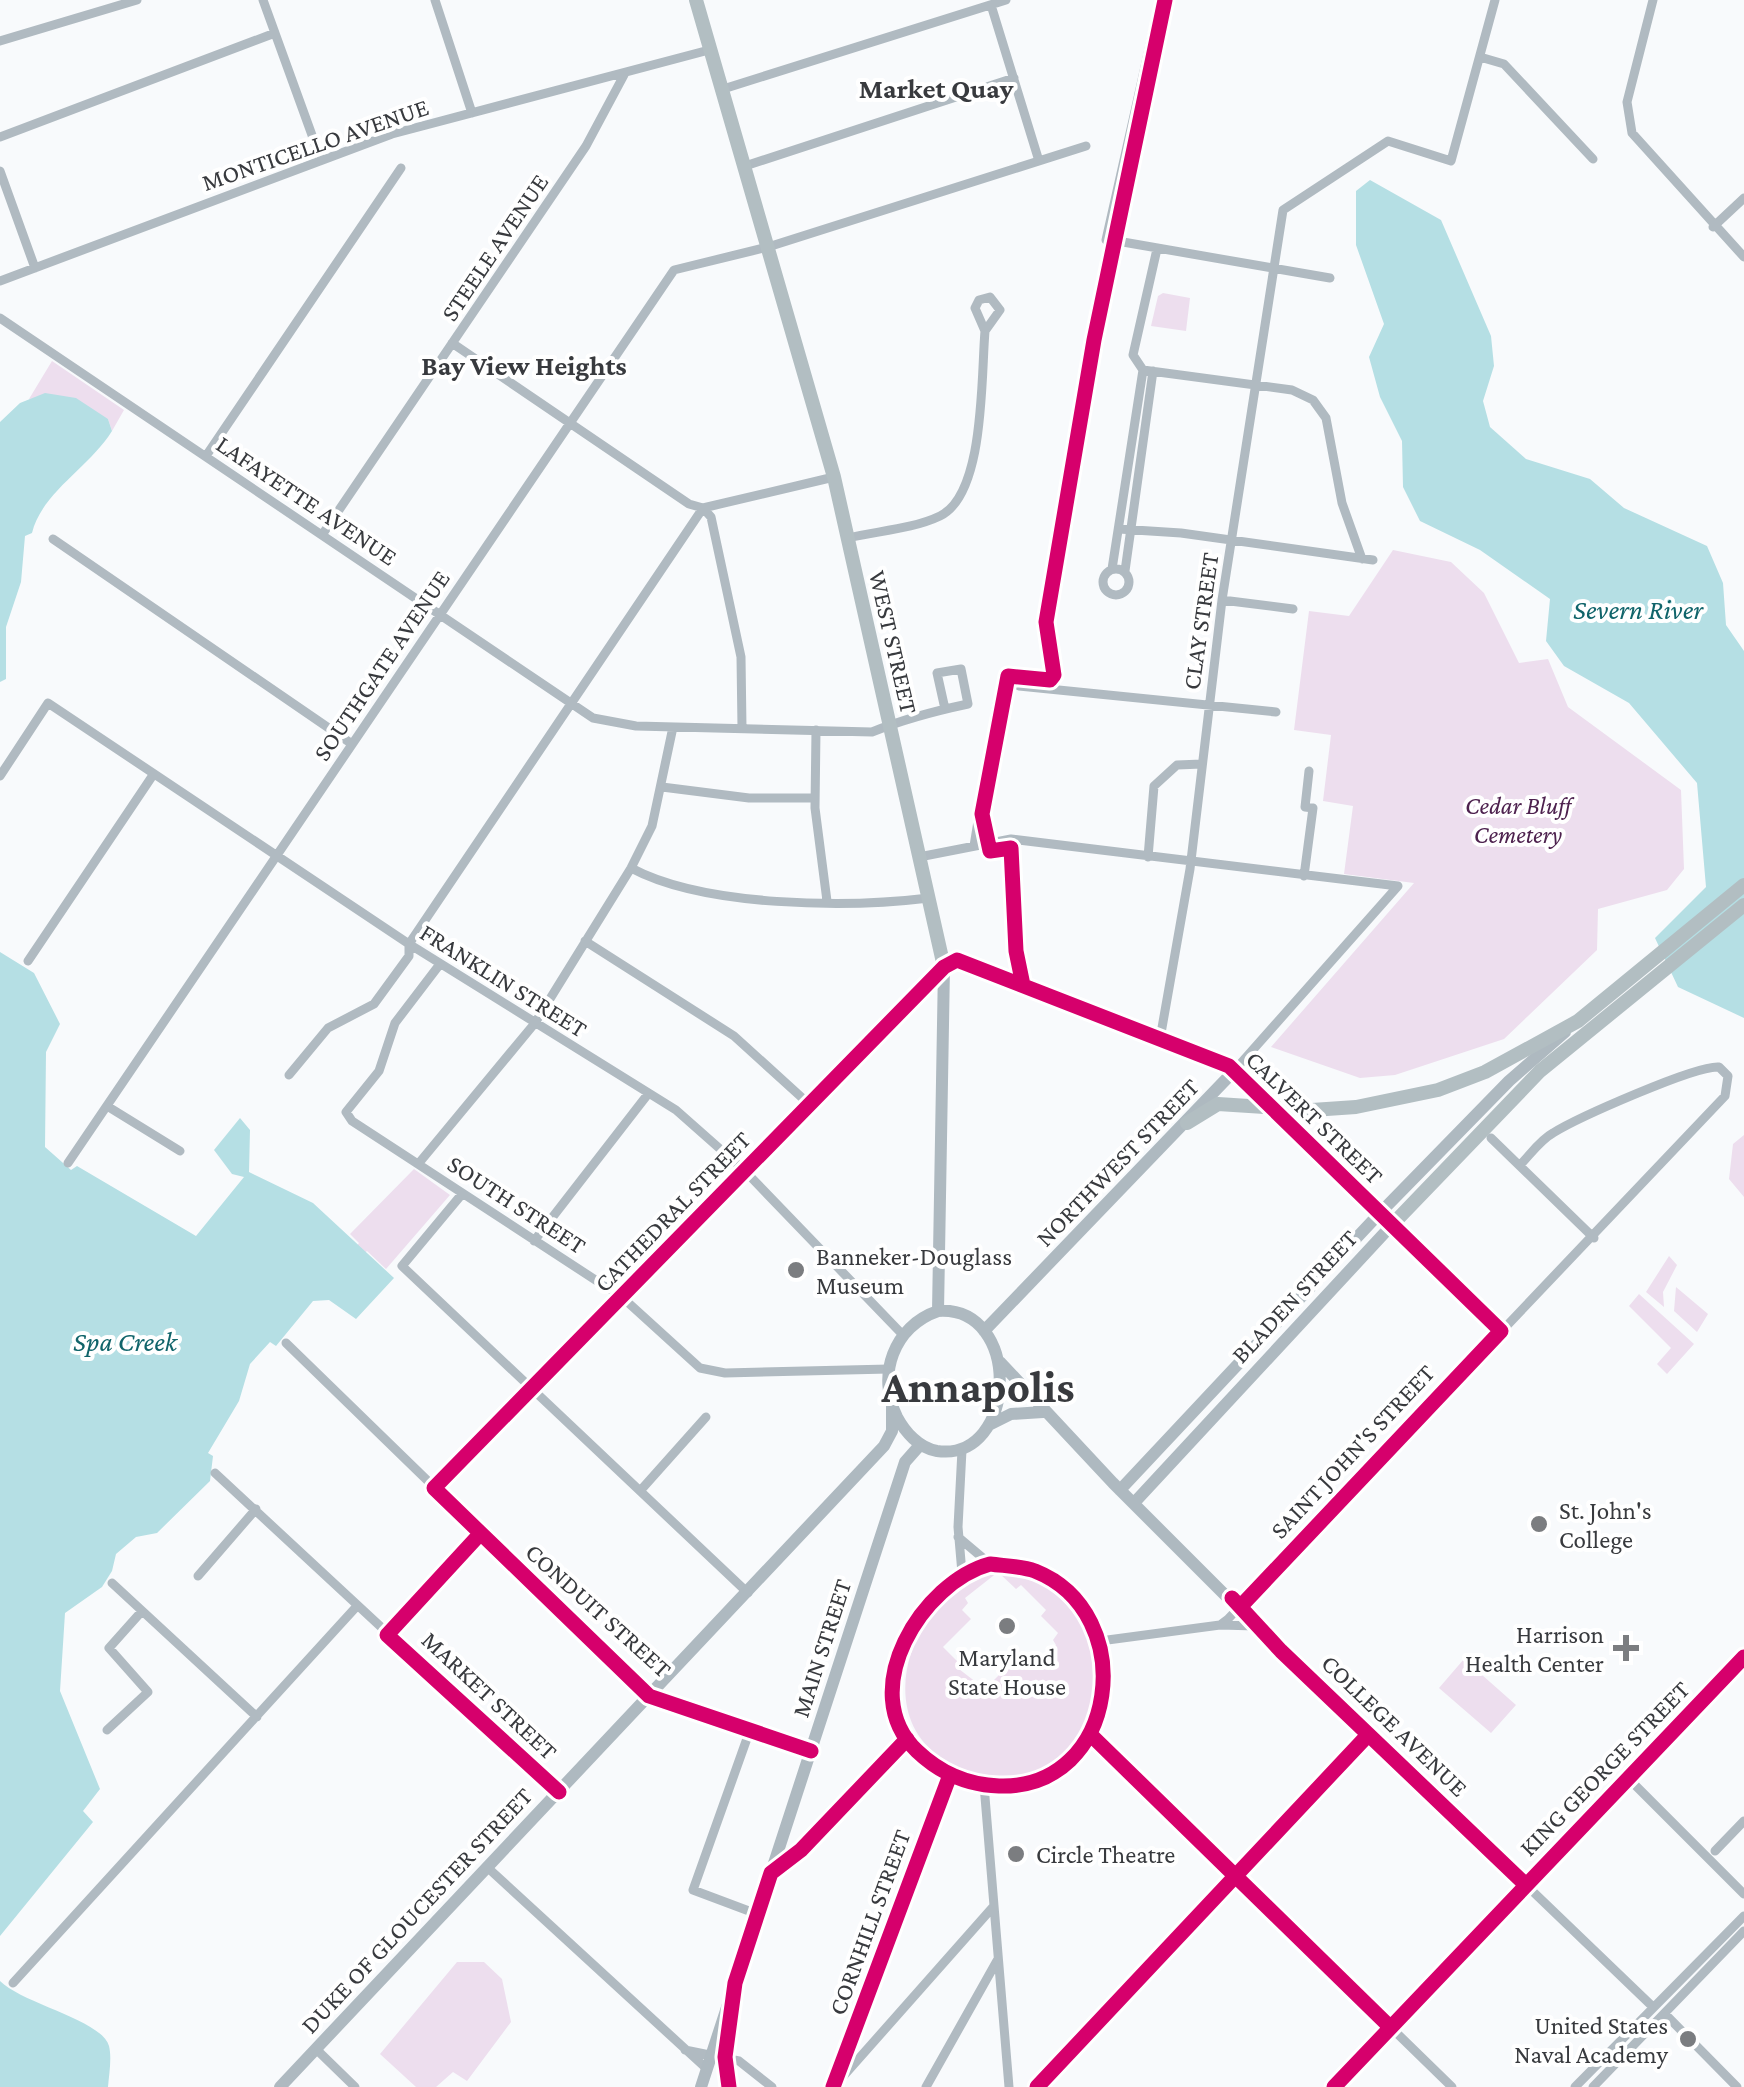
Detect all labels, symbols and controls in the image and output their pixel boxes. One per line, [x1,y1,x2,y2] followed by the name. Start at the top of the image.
[859,73,1014,104] district label: Market Quay
[198,93,432,196] street label: MONTICELLO AVENUE
[435,169,553,326] street label: STEELE AVENUE
[421,350,627,381] district label: Bay View Heights
[211,430,402,571] street label: LAFAYETTE AVENUE
[1178,550,1224,691] street label: CLAY STREET
[308,565,455,765] street label: SOUTHGATE AVENUE
[864,568,923,717] street label: WEST STREET
[1573,594,1704,625] water label: Severn River
[1465,792,1575,849] park label: Cedar Bluff Cemetery
[415,918,592,1043] street label: FRANKLIN STREET
[1241,1045,1389,1190] street label: CALVERT STREET
[1030,1073,1205,1252] street label: NORTHWEST STREET
[589,1125,756,1297] street label: CATHEDRAL STREET
[443,1150,591,1259] street label: SOUTH STREET
[1226,1224,1363,1368] street label: BLADEN STREET
[816,1243,1012,1299] place label: Banneker-Douglass Museum
[785,1259,807,1281] marker: Banneker-Douglass Museum
[73,1326,179,1357] water label: Spa Creek
[1265,1359,1441,1544] street label: SAINT JOHN'S STREET
[880,1362,1075,1412] district label: Annapolis
[1559,1497,1652,1554] place label: St. John's College
[1528,1513,1550,1535] marker: St. John's College
[520,1538,677,1683] street label: CONDUIT STREET
[786,1575,857,1721] street label: MAIN STREET
[996,1615,1018,1637] marker: Maryland State House
[1465,1621,1604,1677] place label: Harrison Health Center
[417,1626,563,1765] street label: MARKET STREET
[1613,1635,1639,1661] marker: Harrison Health Center
[948,1644,1066,1700] place label: Maryland State House
[1316,1649,1473,1802] street label: COLLEGE AVENUE
[1514,1675,1695,1861] street label: KING GEORGE STREET
[295,1782,538,2039] street label: DUKE OF GLOUCESTER STREET
[823,1826,916,2018] street label: CORNHILL STREET
[1036,1841,1175,1868] place label: Circle Theatre
[1005,1843,1027,1865] marker: Circle Theatre
[1514,2012,1668,2069] place label: United States Naval Academy
[1677,2028,1699,2050] marker: United States Naval Academy

